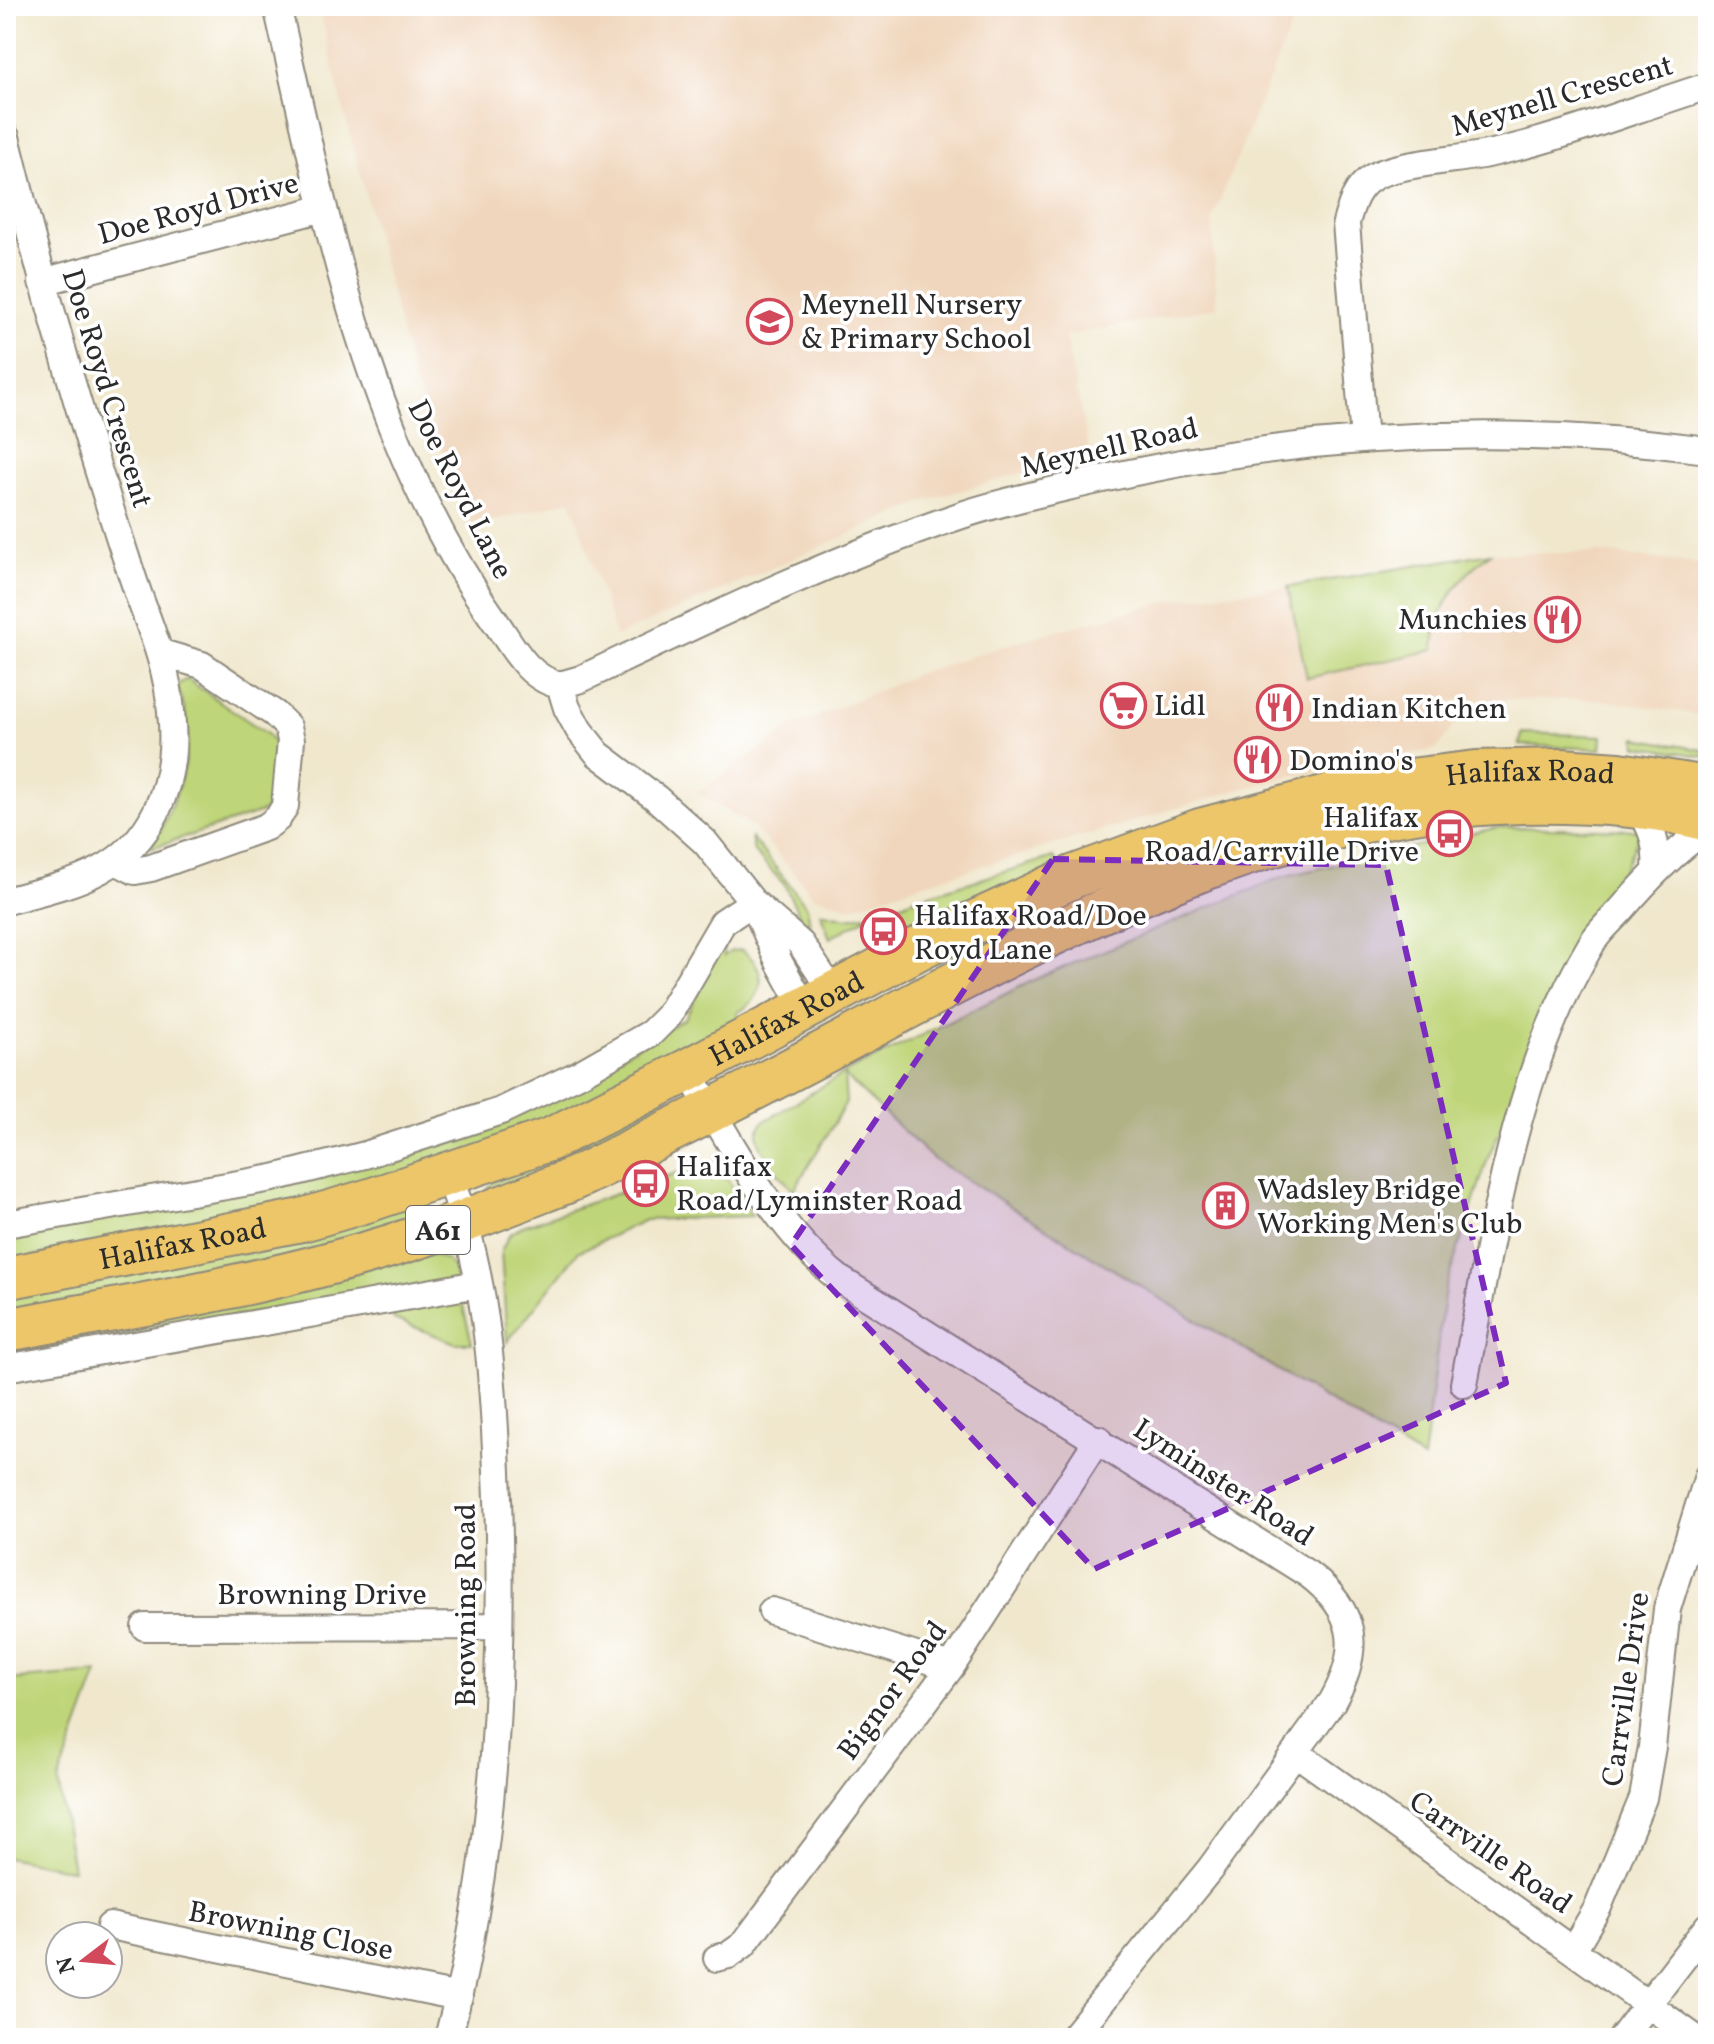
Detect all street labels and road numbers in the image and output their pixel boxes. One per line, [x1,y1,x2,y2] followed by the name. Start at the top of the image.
[1447,45,1678,149] street label: Meynell Crescent
[94,163,303,257] street label: Doe Royd Drive
[50,264,162,513] street label: Doe Royd Crescent
[396,393,523,587] street label: Doe Royd Lane
[1016,408,1202,490] street label: Meynell Road
[1443,751,1616,799] street label: Halifax Road
[702,962,872,1078] street label: Halifax Road
[406,1206,470,1254] road number: A61
[96,1208,270,1282] street label: Halifax Road
[1124,1409,1322,1558] street label: Lyminster Road
[446,1503,488,1707] street label: Browning Road
[217,1575,427,1617] street label: Browning Drive
[1593,1589,1661,1789] street label: Carrville Drive
[829,1613,959,1770] street label: Bignor Road
[1400,1782,1580,1925] street label: Carrville Road
[185,1892,397,1972] street label: Browning Close

